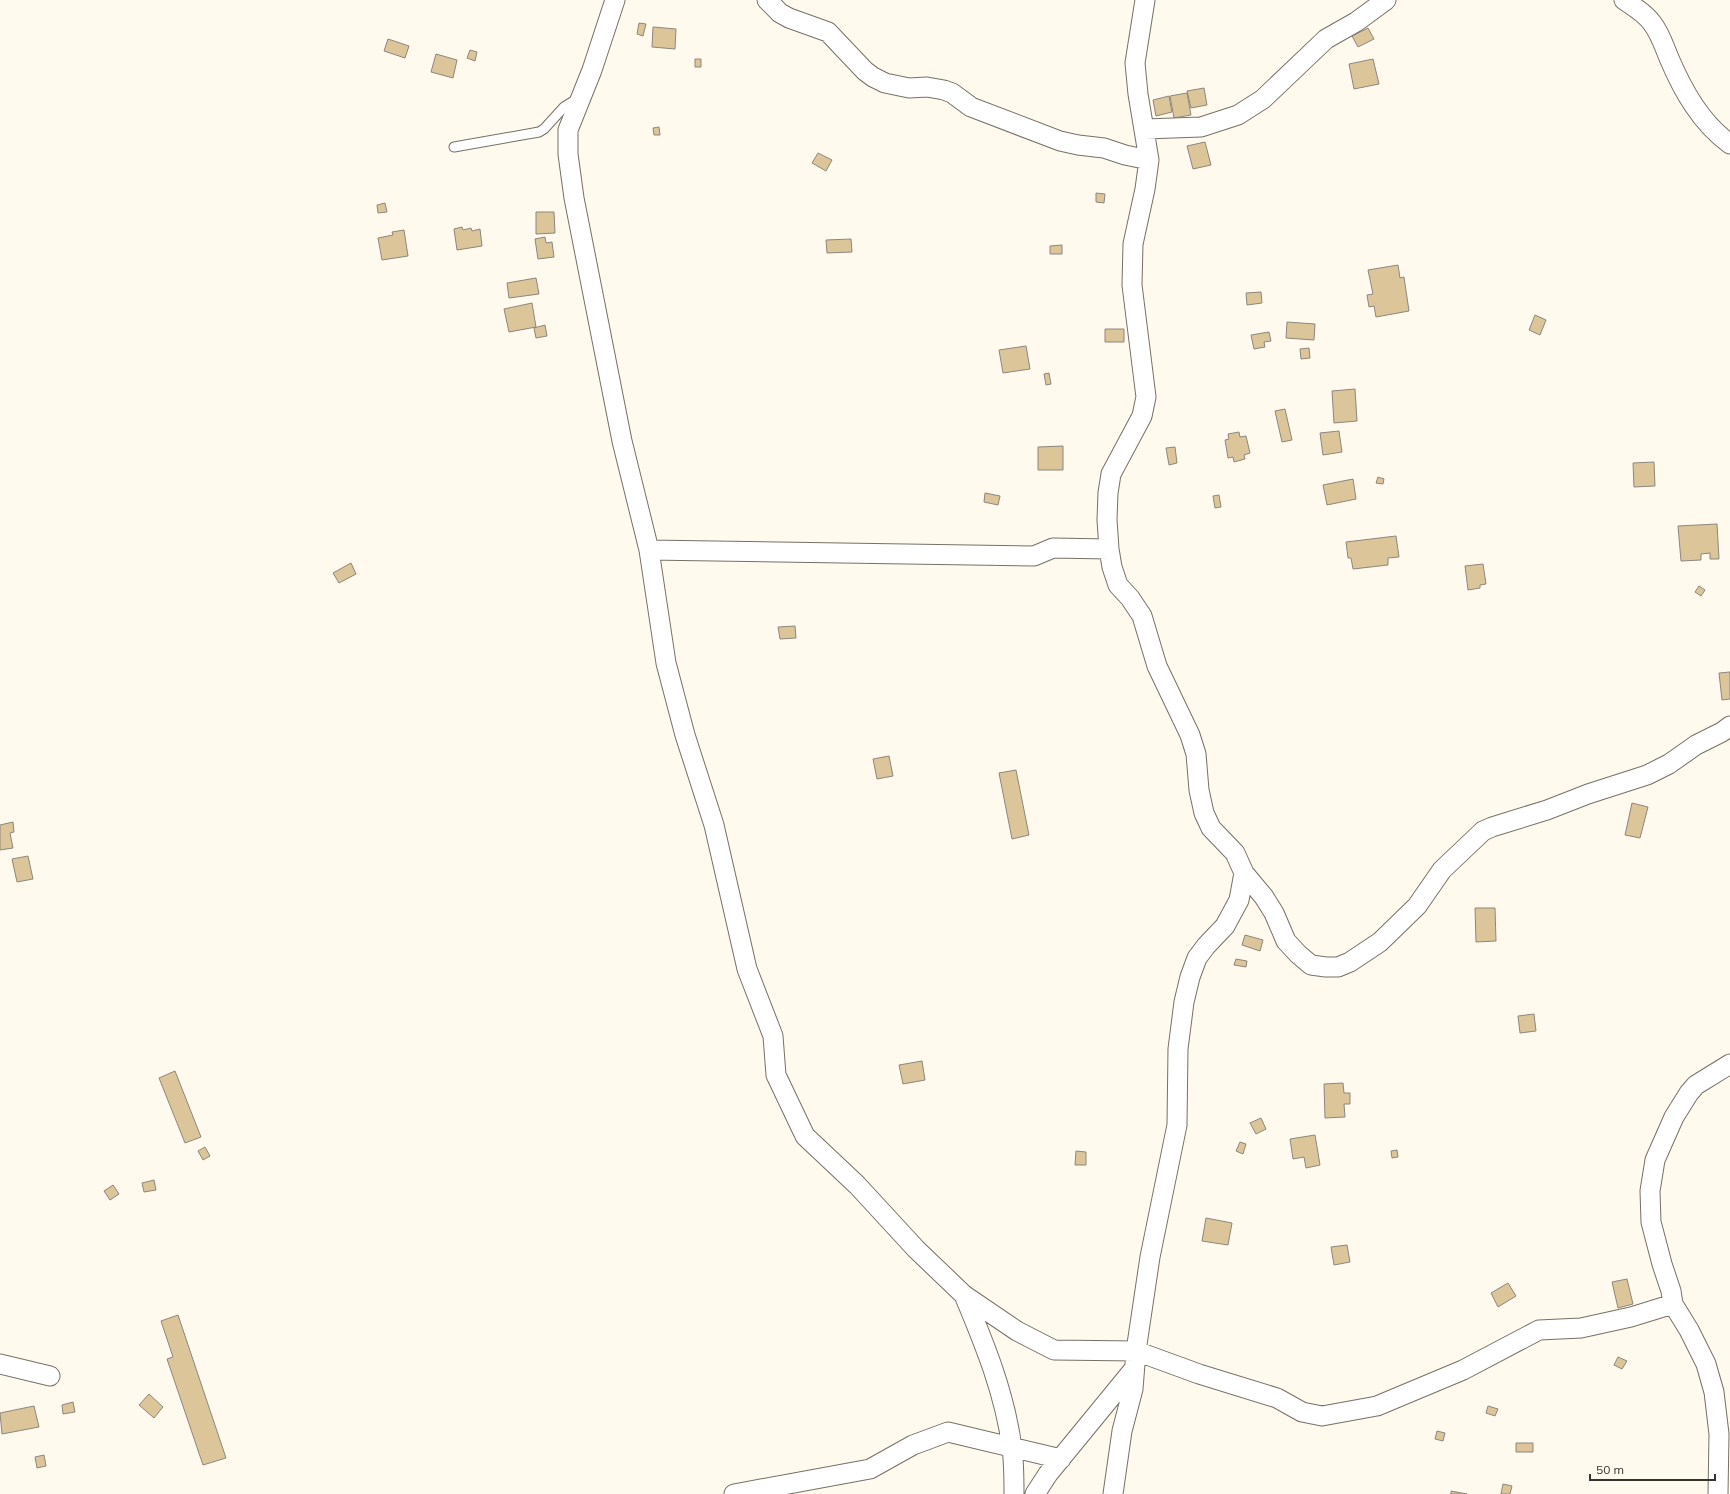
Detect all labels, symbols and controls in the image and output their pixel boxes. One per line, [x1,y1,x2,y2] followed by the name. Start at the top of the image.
[1590,1456,1715,1482] scale bar
[1596,1462,1624,1477] text: 50 m

